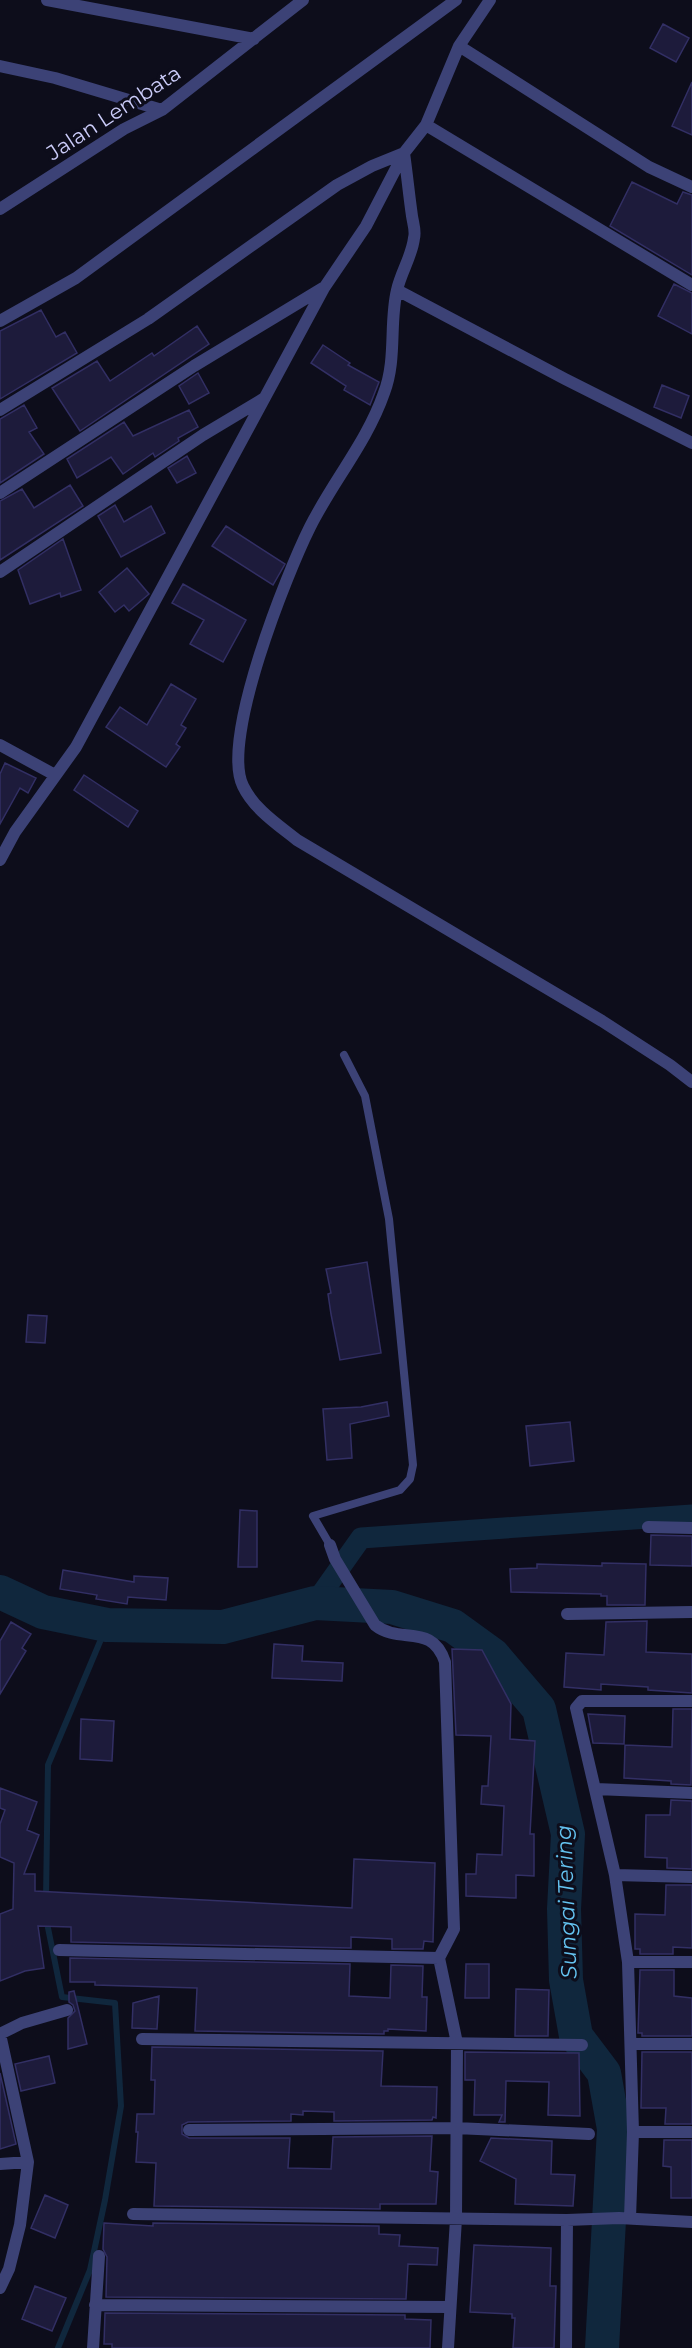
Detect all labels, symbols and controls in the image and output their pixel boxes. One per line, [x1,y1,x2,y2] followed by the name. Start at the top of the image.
[41,60,185,166] street label: Jalan Lembata
[550,1825,583,1979] water label: Sungai Tering

